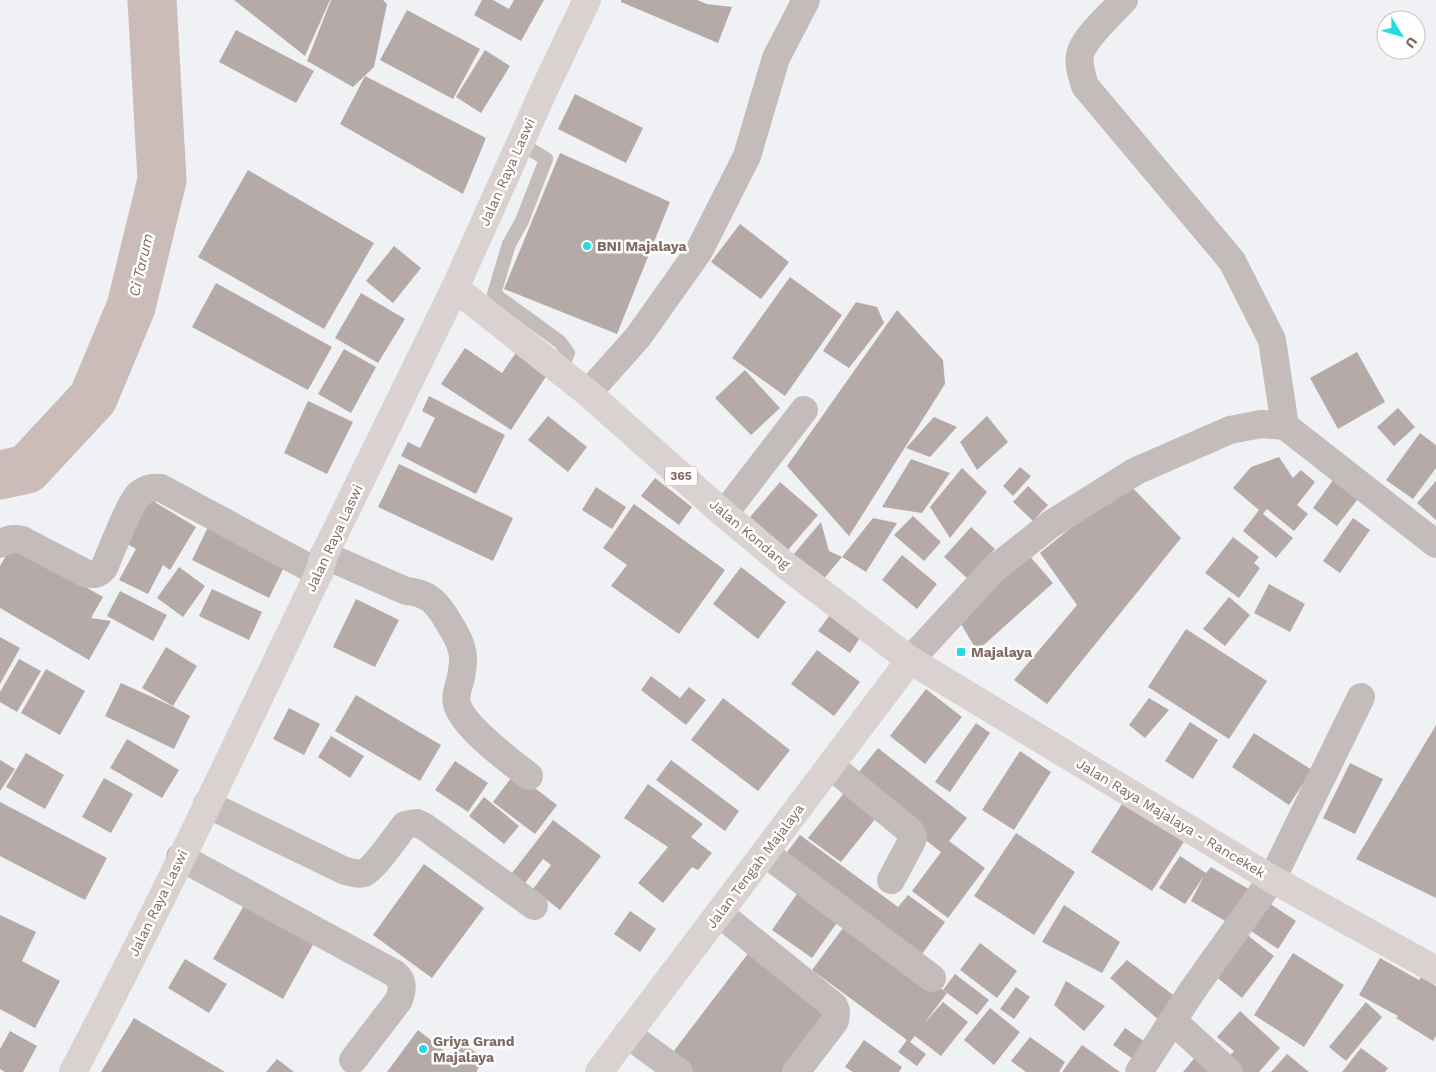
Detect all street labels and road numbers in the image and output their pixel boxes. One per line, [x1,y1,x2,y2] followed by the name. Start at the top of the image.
[476,116,538,228] street label: Jalan Raya Laswi
[665,466,697,486] road number: 365
[302,482,366,594] street label: Jalan Raya Laswi
[707,496,794,573] street label: Jalan Kondang
[1074,755,1268,881] street label: Jalan Raya Majalaya - Rancekek
[703,801,807,931] street label: Jalan Tengah Majalaya
[125,847,191,959] street label: Jalan Raya Laswi

